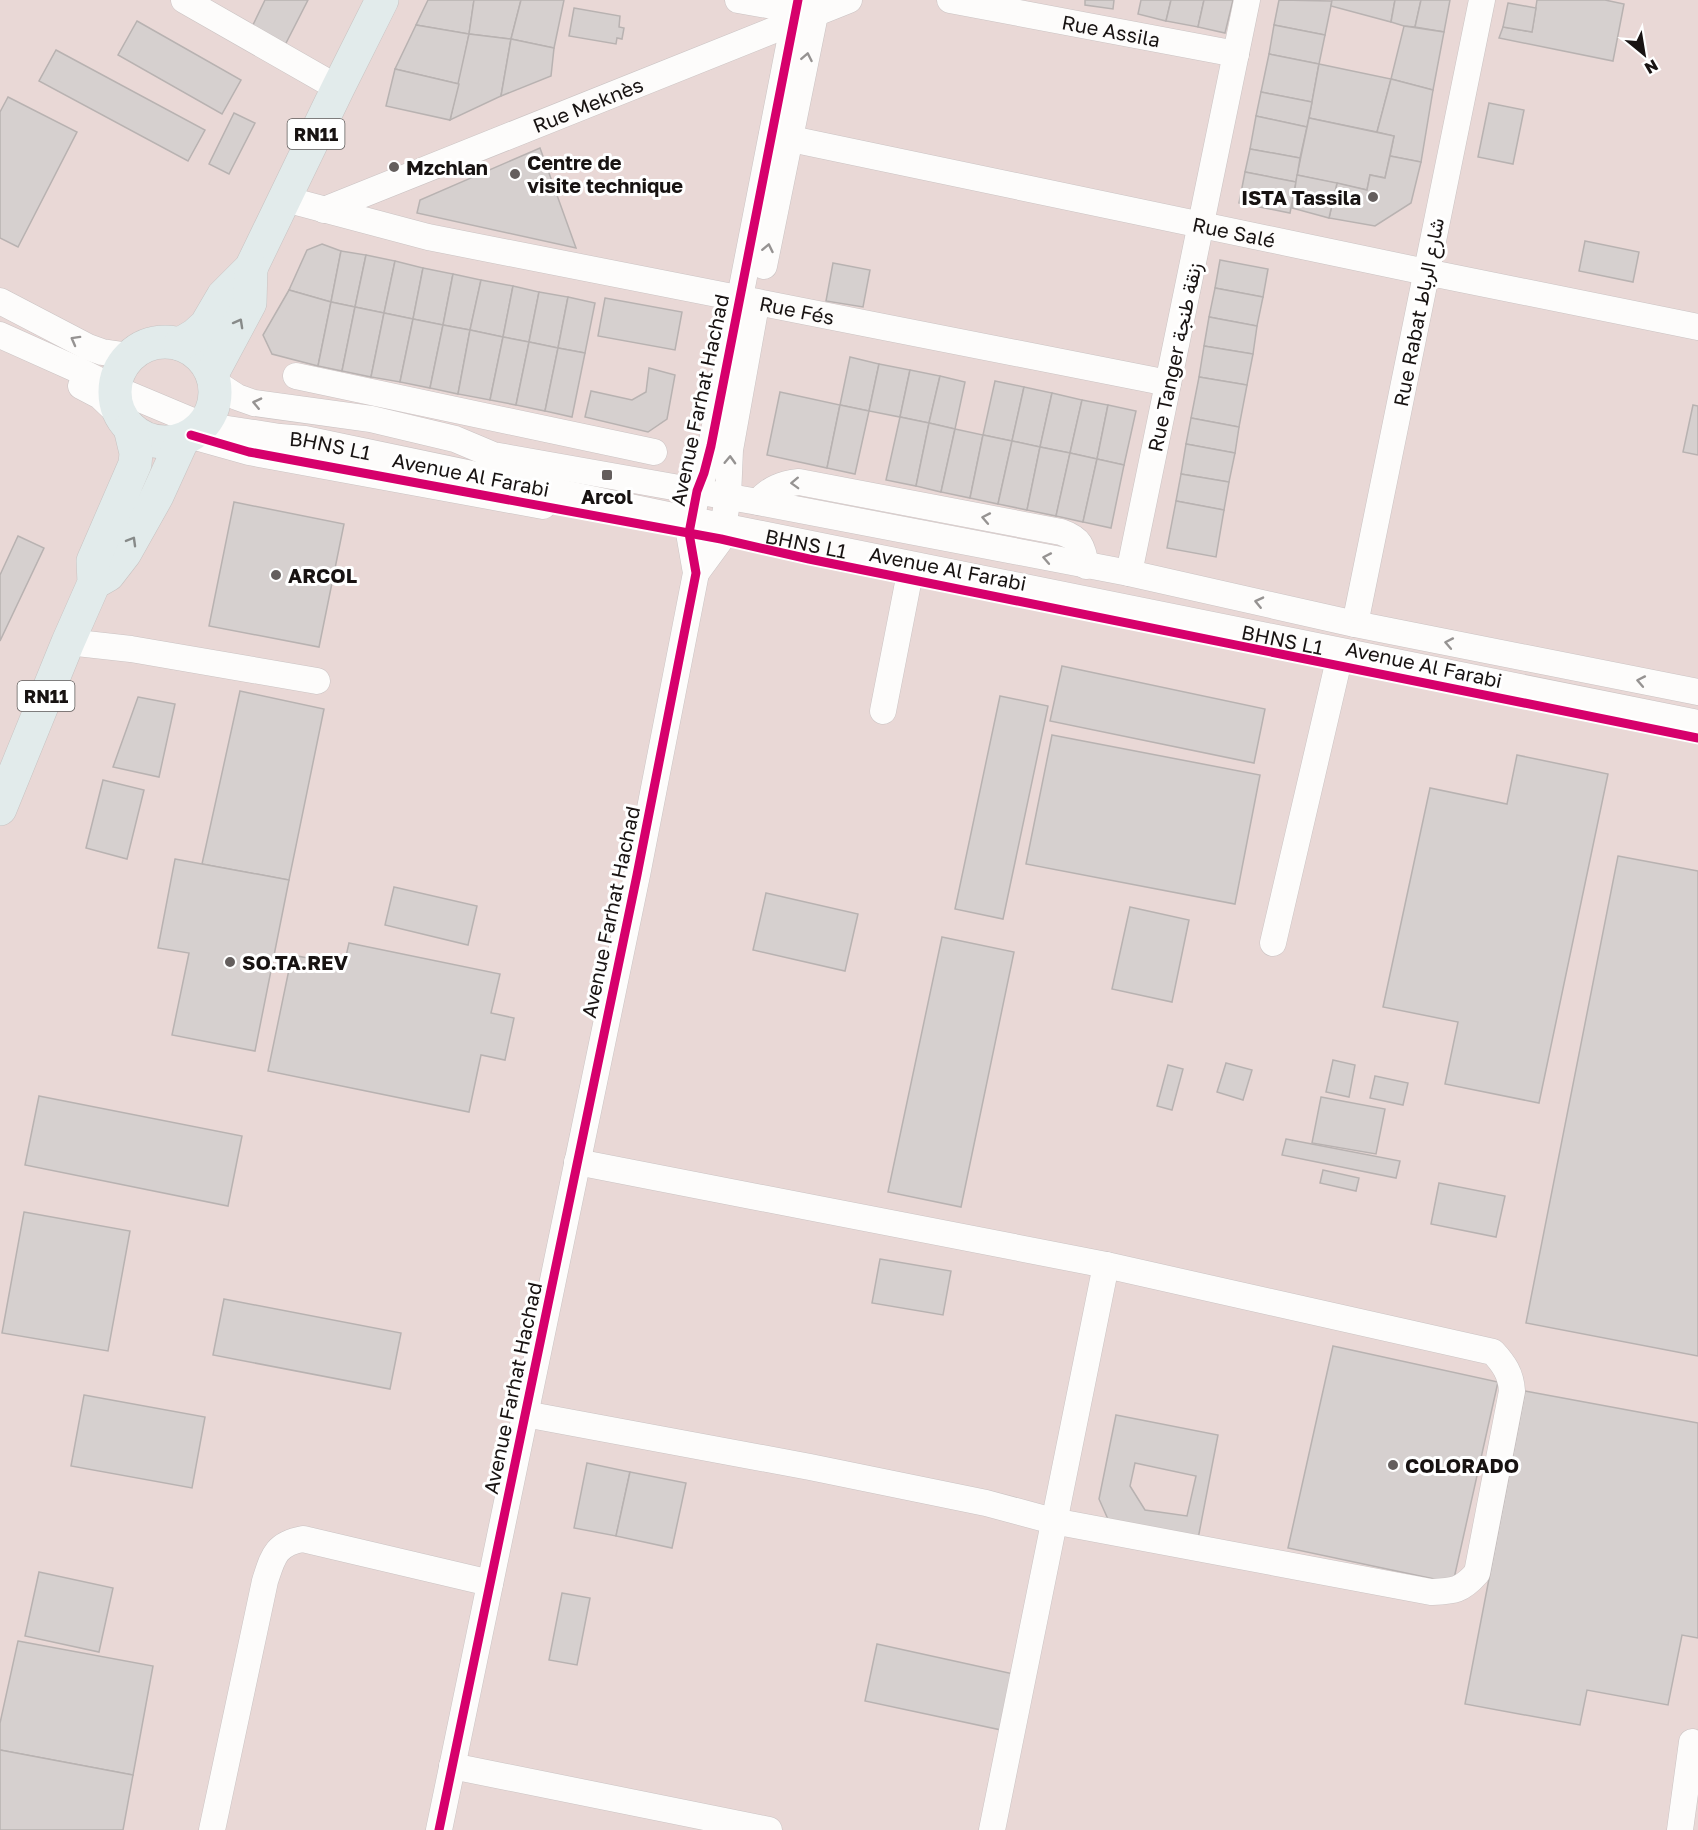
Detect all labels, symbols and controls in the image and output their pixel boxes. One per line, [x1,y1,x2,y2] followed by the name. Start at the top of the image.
[1060,9,1162,51] street label: Rue Assila
[1614,24,1674,84] north arrow
[800,52,813,62] one-way arrow
[1641,55,1662,79] text: N
[529,72,646,137] street label: Rue Meknès
[288,119,344,149] road number: RN11
[527,150,683,197] place label: Centre de visite technique
[406,155,488,179] place label: Mzchlan
[387,160,401,174] marker: Mzchlan
[508,167,522,181] marker: Centre de visite technique
[1241,185,1361,209] place label: ISTA Tassila
[1366,190,1380,204] marker: ISTA Tassila
[1190,211,1277,252] street label: Rue Salé
[1388,216,1451,409] street label: Rue Rabat شارع الرباط
[760,243,773,253] one-way arrow
[1142,260,1208,454] street label: Rue Tanger زنقة طنجة
[757,291,836,329] street label: Rue Fés
[665,292,733,508] street label: Avenue Farhat Hachad
[232,319,243,329] one-way arrow
[71,336,81,347] one-way arrow
[252,397,262,410] one-way arrow
[289,426,373,465] street label: BHNS L1
[390,447,552,501] street label: Avenue Al Farabi
[723,456,736,465] one-way arrow
[600,468,614,482] marker: Arcol
[790,477,799,490] one-way arrow
[581,484,633,508] place label: Arcol
[982,512,992,525] one-way arrow
[763,523,849,563] street label: BHNS L1
[125,536,136,547] one-way arrow
[867,541,1029,595] street label: Avenue Al Farabi
[1043,552,1053,565] one-way arrow
[288,563,357,587] place label: ARCOL
[269,568,283,582] marker: ARCOL
[1254,596,1264,609] one-way arrow
[1240,619,1326,659] street label: BHNS L1
[1344,636,1504,692] street label: Avenue Al Farabi
[1445,637,1455,650] one-way arrow
[1636,675,1646,688] one-way arrow
[18,681,74,711] road number: RN11
[576,804,644,1020] street label: Avenue Farhat Hachad
[242,950,348,974] place label: SO.TA.REV
[223,955,237,969] marker: SO.TA.REV
[478,1280,546,1496] street label: Avenue Farhat Hachad
[1405,1453,1519,1477] place label: COLORADO
[1386,1458,1400,1472] marker: COLORADO

